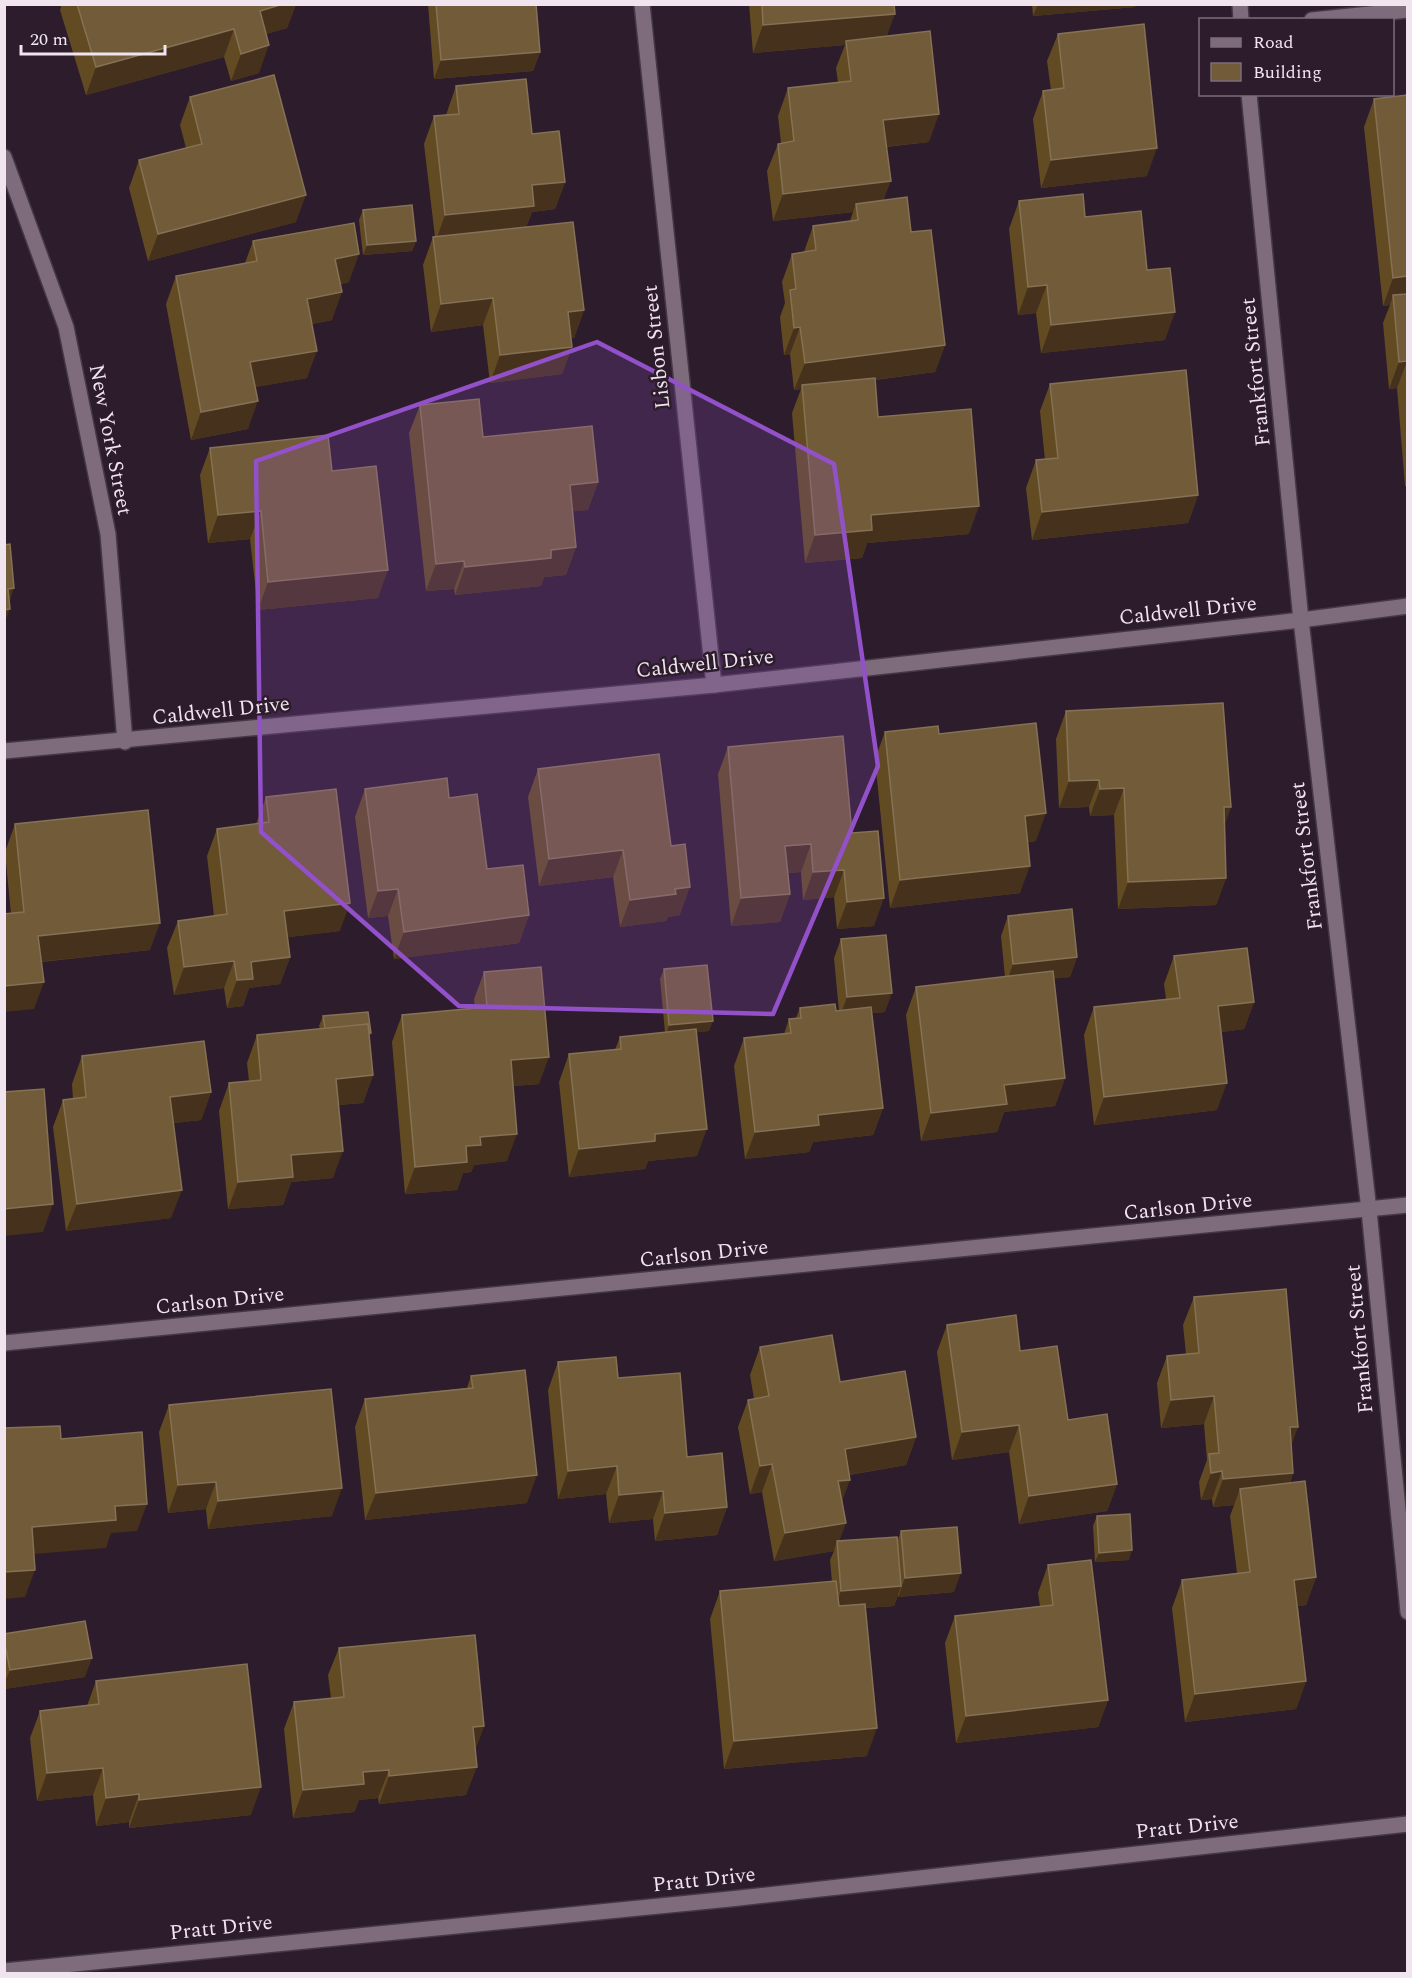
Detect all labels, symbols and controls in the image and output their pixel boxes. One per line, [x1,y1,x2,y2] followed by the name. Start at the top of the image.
[21,18,165,56] scale bar
[1199,18,1394,96] legend
[30,26,68,53] text: 20 m
[1253,29,1294,56] text: Road
[1253,59,1322,86] text: Building
[635,283,679,411] street label: Lisbon Street
[1232,296,1280,448] street label: Frankfort Street
[80,362,140,518] street label: New York Street
[1118,588,1258,634] street label: Caldwell Drive
[635,641,775,687] street label: Caldwell Drive
[151,688,291,734] street label: Caldwell Drive
[1282,780,1332,932] street label: Frankfort Street
[1122,1184,1254,1230] street label: Carlson Drive
[638,1231,770,1277] street label: Carlson Drive
[1338,1263,1382,1415] street label: Frankfort Street
[154,1278,286,1324] street label: Carlson Drive
[1134,1806,1240,1848] street label: Pratt Drive
[651,1859,757,1901] street label: Pratt Drive
[168,1907,274,1949] street label: Pratt Drive

